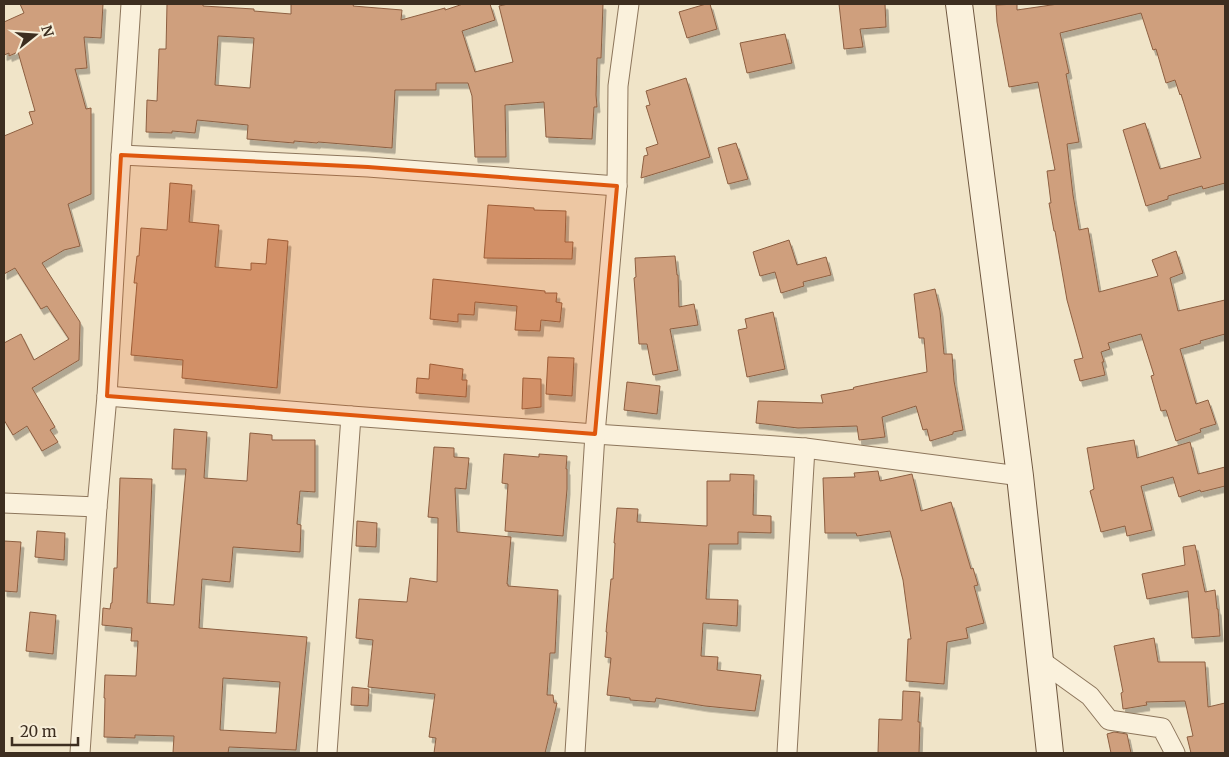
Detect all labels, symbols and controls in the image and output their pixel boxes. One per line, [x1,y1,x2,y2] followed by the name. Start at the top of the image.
[10,10,60,60] north arrow
[37,23,58,39] text: N
[12,714,79,746] scale bar
[20,722,57,741] text: 20 m

